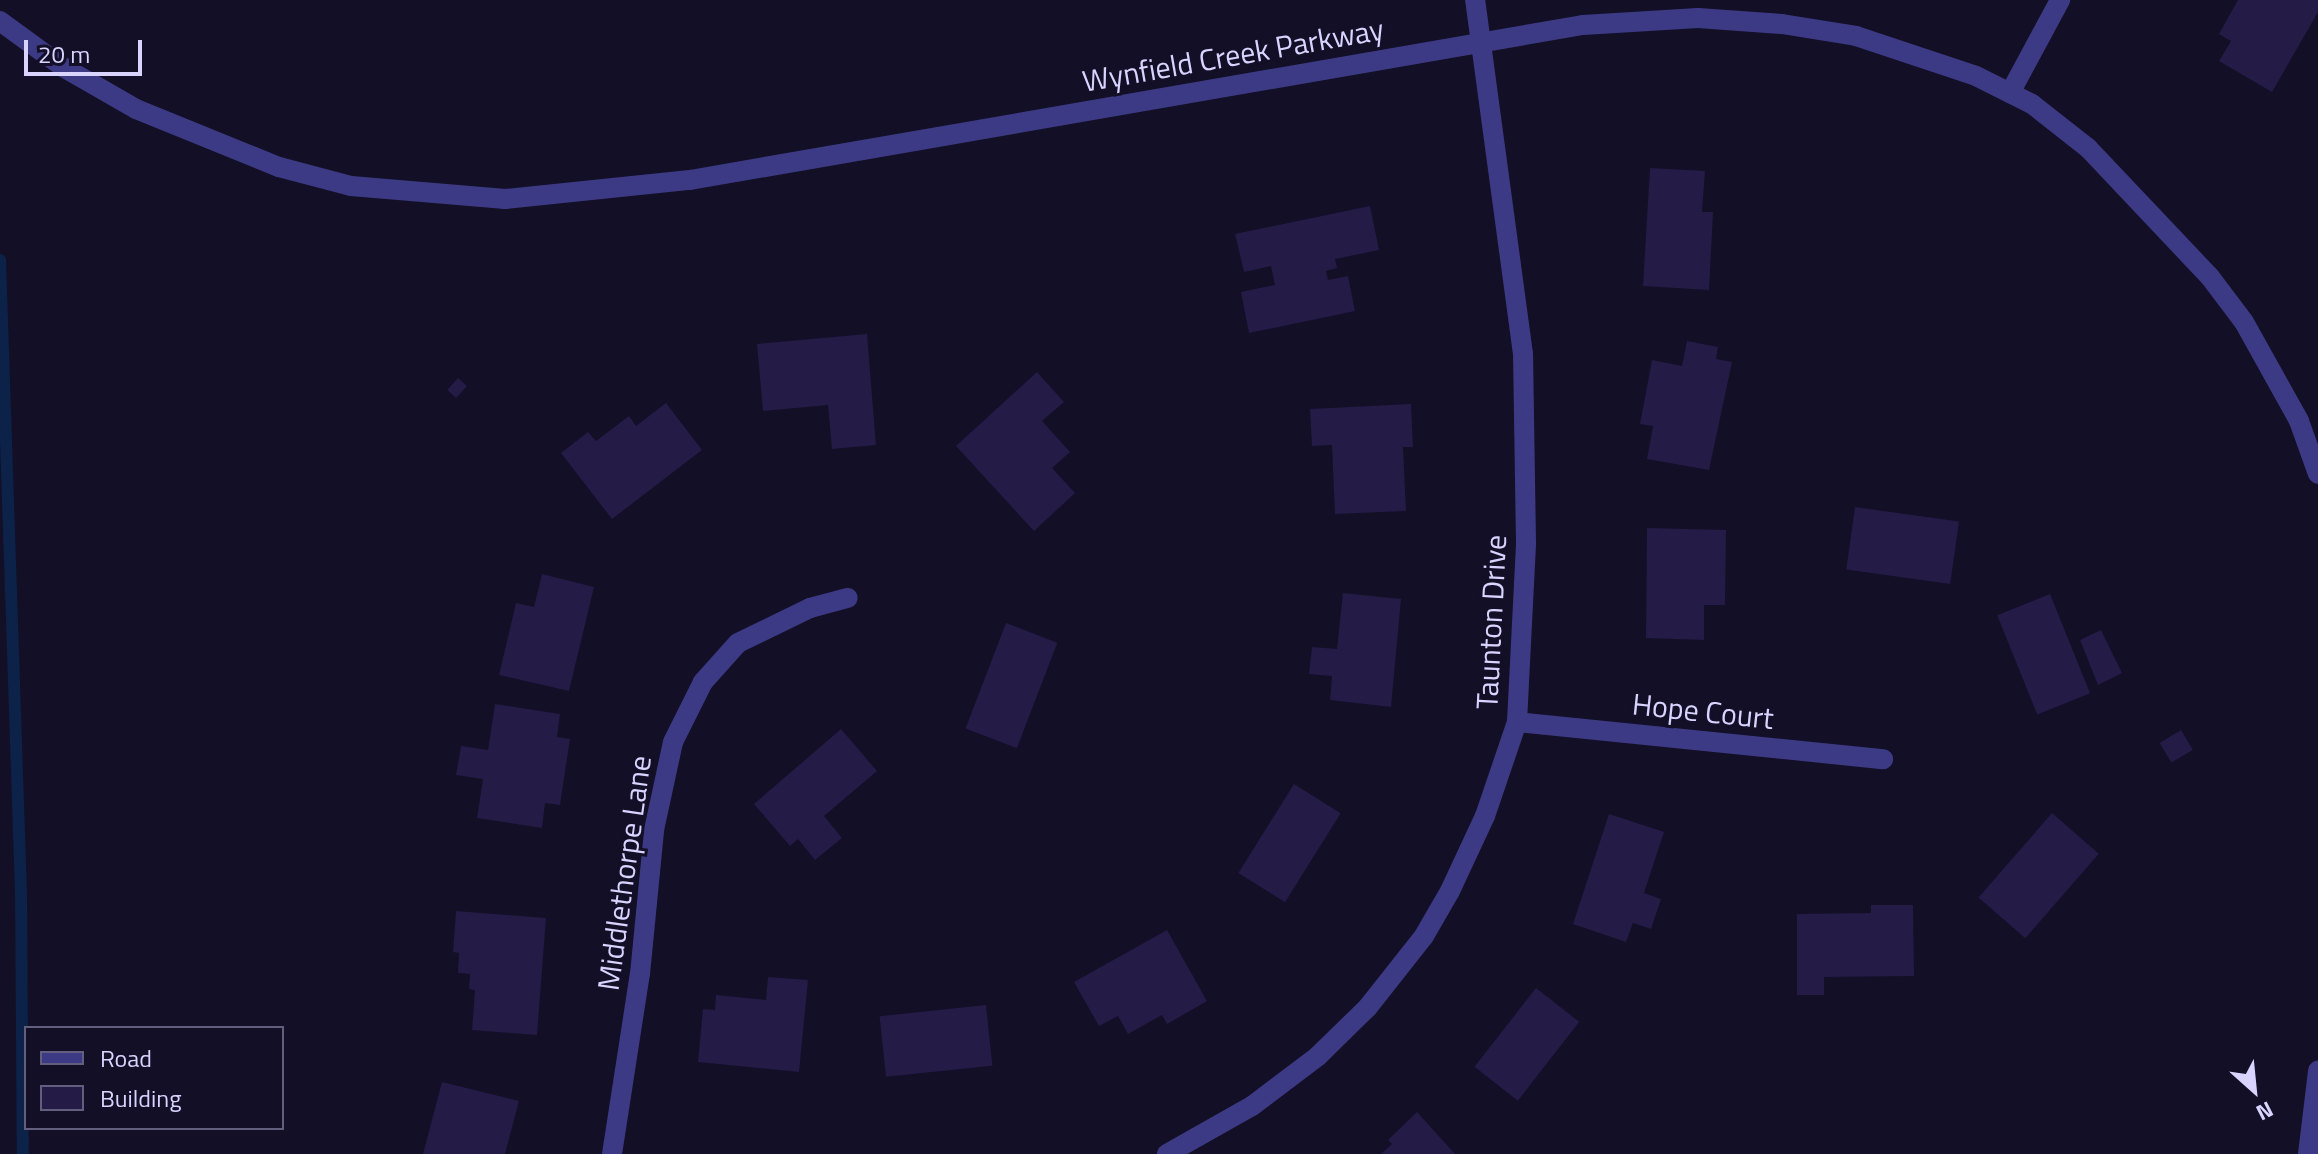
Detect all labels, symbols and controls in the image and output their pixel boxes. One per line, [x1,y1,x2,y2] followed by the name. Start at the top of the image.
[1080,11,1386,99] street label: Wynfield Creek Parkway
[28,24,146,74] scale bar
[38,36,90,72] text: 20 m
[1468,534,1514,710] street label: Taunton Drive
[1630,686,1776,736] street label: Hope Court
[590,753,658,993] street label: Middlethorpe Lane
[24,1026,284,1130] legend
[100,1040,152,1076] text: Road
[2214,1050,2294,1130] north arrow
[100,1080,182,1116] text: Building
[2250,1093,2279,1130] text: N

